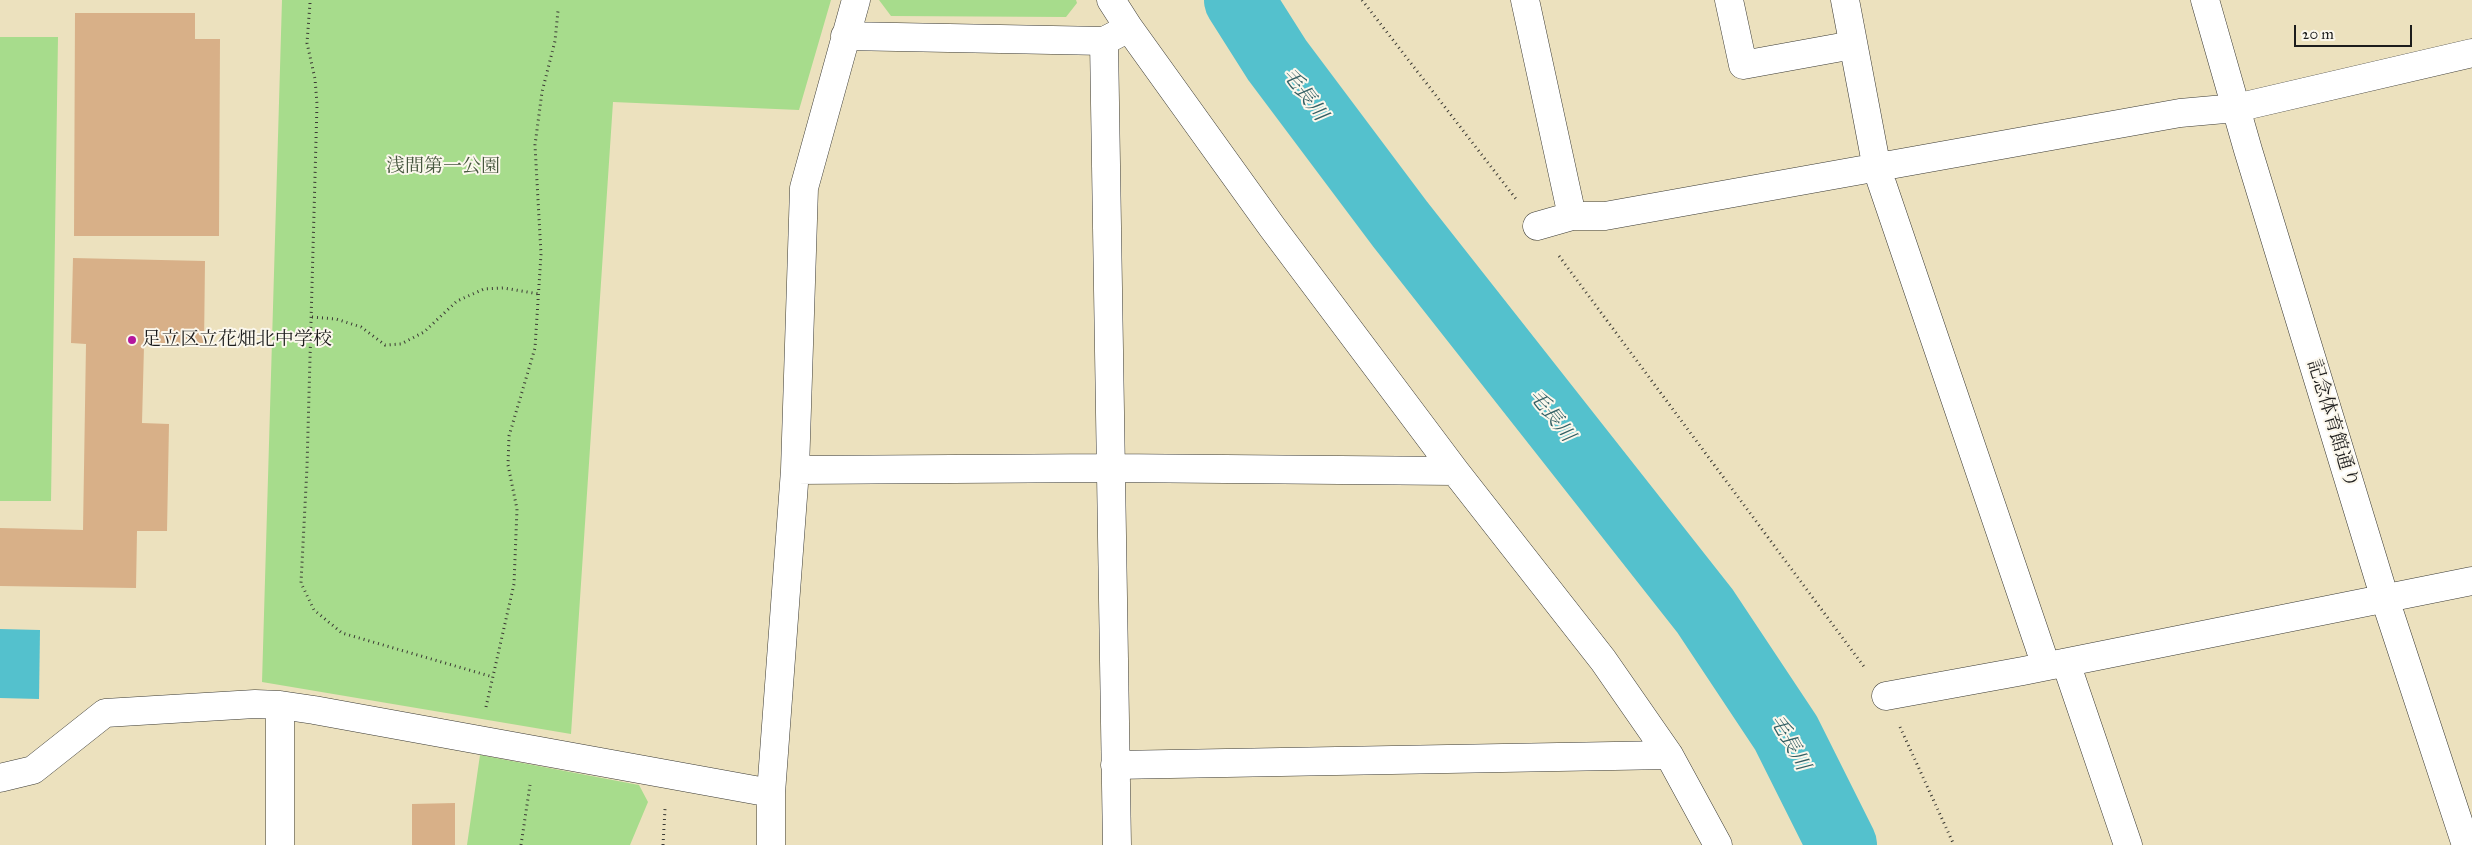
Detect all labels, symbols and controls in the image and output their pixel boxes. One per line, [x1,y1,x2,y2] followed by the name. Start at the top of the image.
[2297,15,2414,47] scale bar
[2302,25,2334,43] text: 20 m
[1276,64,1332,126] water label: 毛長川
[386,156,500,178] park label: 浅間第一公園
[142,329,332,351] place label: 足立区立花畑北中学校
[126,334,138,346] marker: 足立区立花畑北中学校
[2302,357,2362,491] street label: 記念体育館通り
[1523,385,1579,447] water label: 毛長川
[1764,711,1814,775] water label: 毛長川

